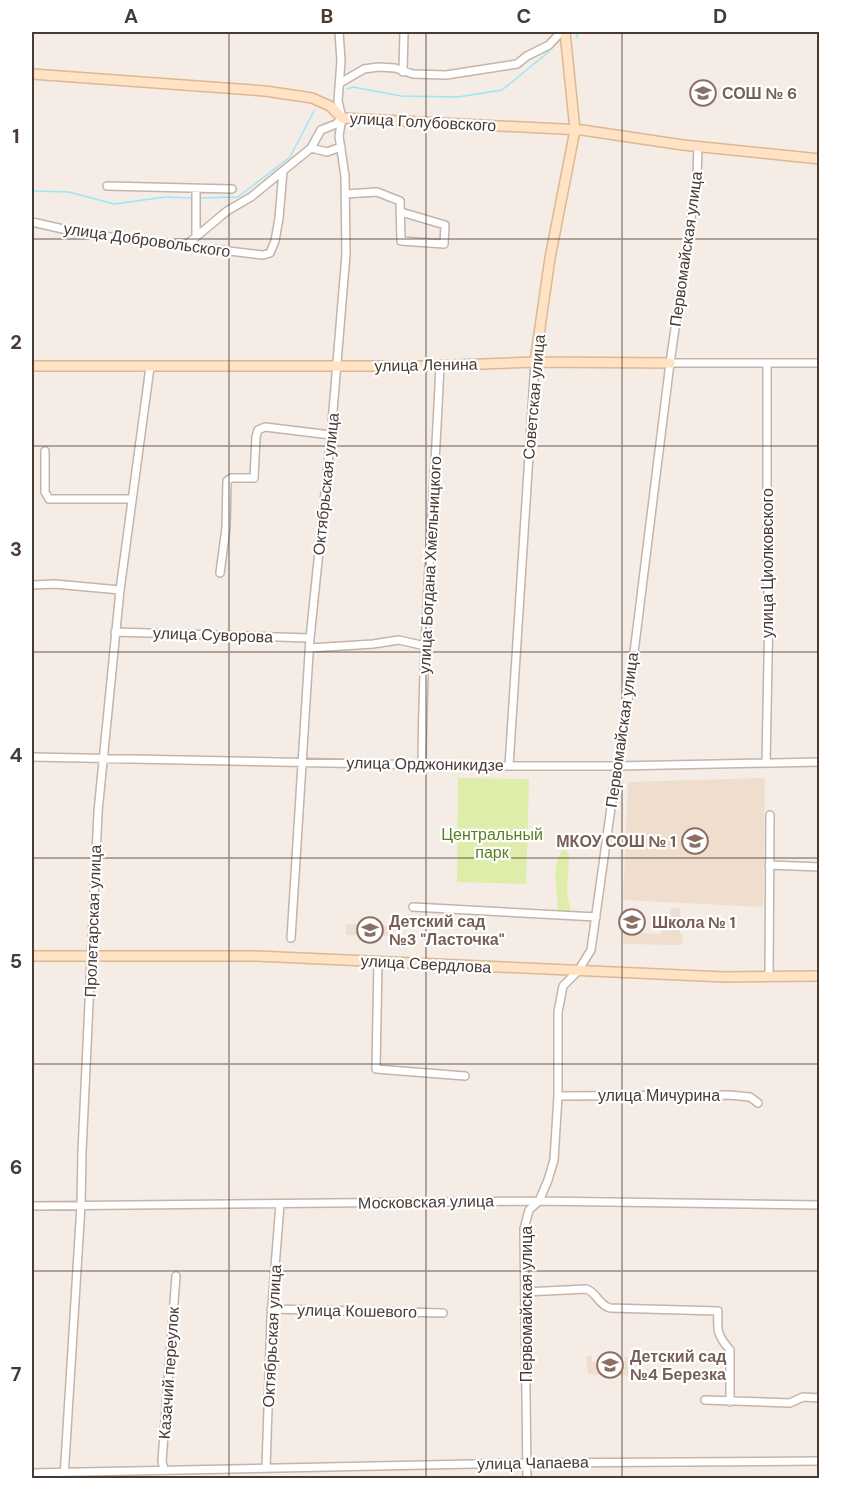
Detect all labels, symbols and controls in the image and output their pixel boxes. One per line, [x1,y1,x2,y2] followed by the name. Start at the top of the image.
[124,3,138,29] text: A
[321,3,333,29] text: B
[517,3,531,29] text: C
[713,3,727,29] text: D
[688,78,718,108] school or university icon: СОШ № 6
[722,83,797,104] place label: СОШ № 6
[349,108,497,136] street label: улица Голубовского
[12,123,20,149] text: 1
[665,170,707,328] street label: Первомайская улица
[62,218,232,262] street label: улица Добровольского
[10,329,22,355] text: 2
[518,334,550,460] street label: Советская улица
[374,354,478,376] street label: улица Ленина
[308,412,344,556] street label: Октябрьская улица
[414,455,446,674] street label: улица Богдана Хмельницкого
[757,488,778,638] street label: улица Циолковского
[10,536,22,562] text: 3
[153,622,273,648] street label: улица Суворова
[601,651,643,809] street label: Первомайская улица
[10,742,23,768] text: 4
[346,752,504,776] street label: улица Орджоникидзе
[441,824,543,863] park label: Центральный парк
[680,826,710,856] school or university icon: МКОУ СОШ № 1
[556,831,676,852] place label: МКОУ СОШ № 1
[80,844,106,998] street label: Пролетарская улица
[617,907,647,937] school or university icon: Школа № 1
[389,911,505,950] place label: Детский сад №3 "Ласточка"
[652,912,736,933] place label: Школа № 1
[355,915,385,945] school or university icon: Детский сад №3 "Ласточка"
[10,948,22,974] text: 5
[360,950,492,978] street label: улица Свердлова
[598,1085,720,1106] street label: улица Мичурина
[10,1154,22,1180] text: 6
[358,1190,494,1214] street label: Московская улица
[516,1226,537,1382] street label: Первомайская улица
[258,1264,286,1408] street label: Октябрьская улица
[297,1299,417,1323] street label: улица Кошевого
[154,1305,184,1440] street label: Казачий переулок
[630,1346,726,1385] place label: Детский сад №4 Березка
[595,1350,625,1380] school or university icon: Детский сад №4 Березка
[11,1361,22,1387] text: 7
[477,1452,589,1474] street label: улица Чапаева

